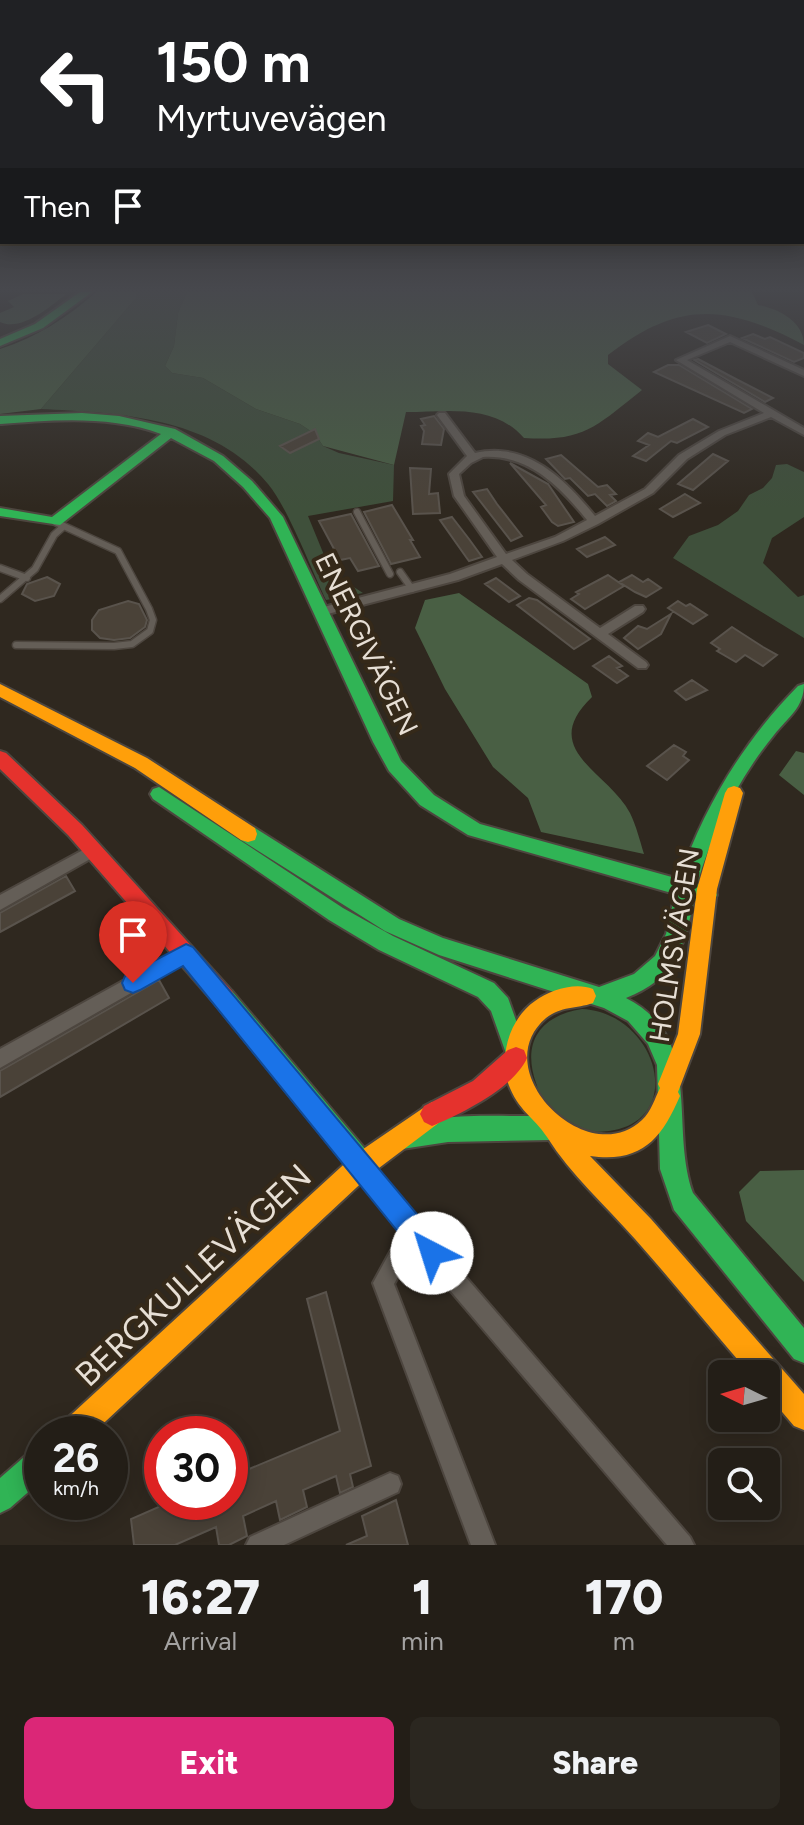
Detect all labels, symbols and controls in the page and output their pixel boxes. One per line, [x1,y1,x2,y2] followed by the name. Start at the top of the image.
[156,29,311,96] text: 150 m
[24,32,128,136] icon: left
[156,97,387,140] text: Myrtuvevägen
[106,184,150,228] icon: arrive
[24,188,90,225] text: Then
[308,547,426,741] street label: ENERGIVÄGEN
[642,846,706,1044] street label: HOLMSVÄGEN
[99,901,167,983] pin
[111,913,155,957] icon: arrive
[67,1156,320,1395] street label: BERGKULLEVÄGEN
[390,1211,474,1295] position arrow
[708,1360,780,1432] north arrow
[708,1360,780,1520] map controls
[144,1416,248,1520] speed limit sign: 30
[53,1434,99,1482] text: 26
[708,1448,780,1520] button: search
[53,1476,99,1500] text: km/h
[141,1568,260,1626] text: 16:27
[412,1568,433,1626] text: 1
[584,1568,663,1626] text: 170
[164,1625,237,1657] text: Arrival
[401,1625,444,1657] text: min
[613,1625,635,1657] text: m
[24,1717,394,1809] button: Exit
[410,1717,780,1809] button: Share

